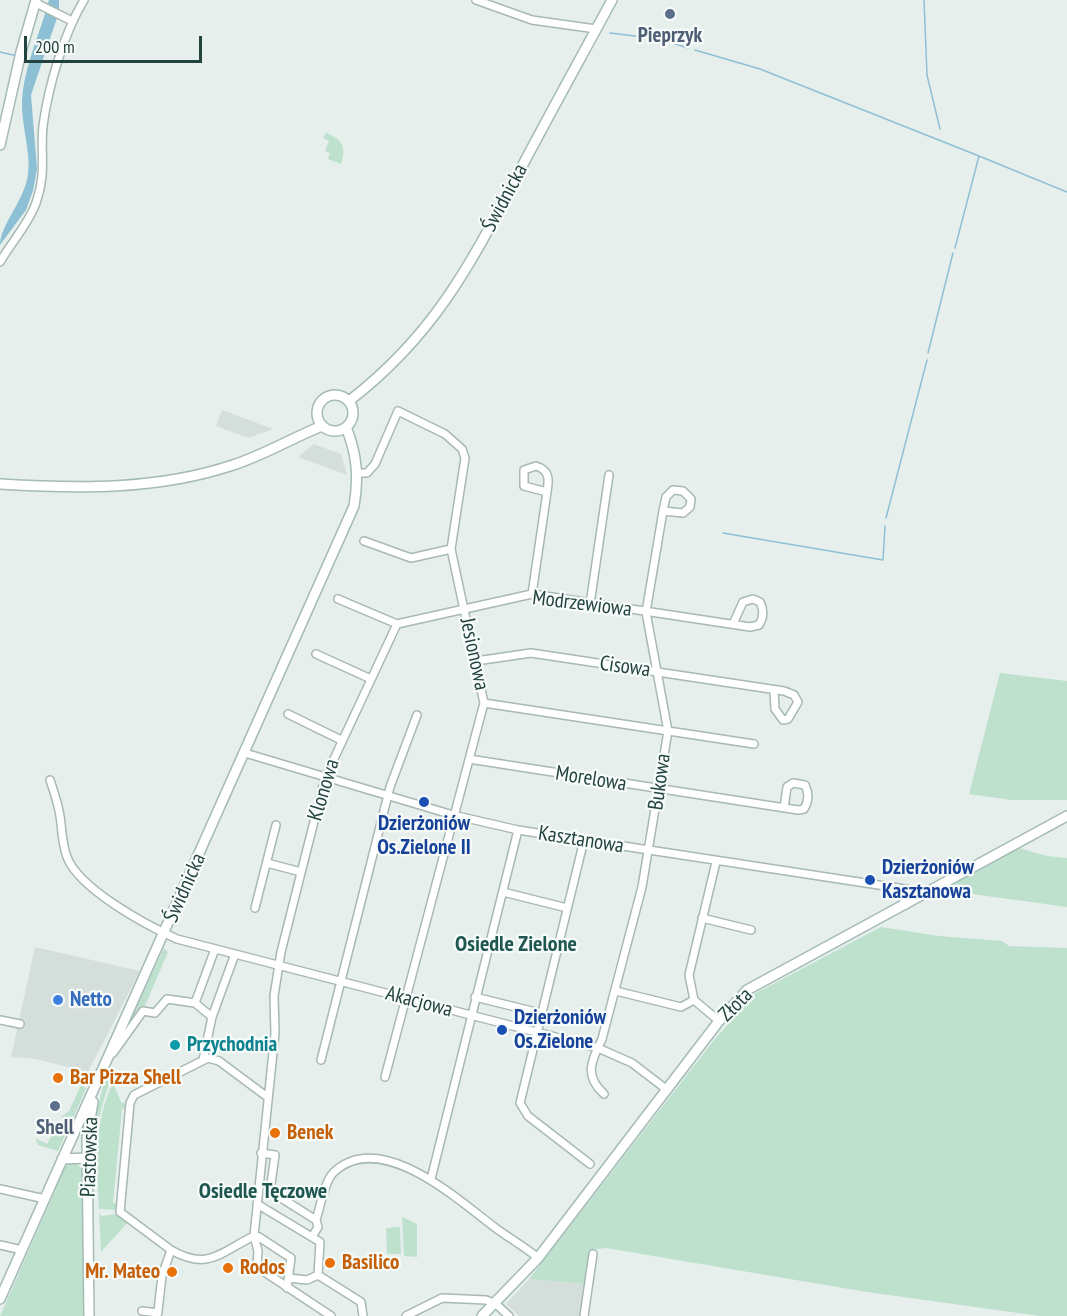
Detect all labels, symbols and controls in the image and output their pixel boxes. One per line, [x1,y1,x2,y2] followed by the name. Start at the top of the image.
[663,7,677,21] marker: Pieprzyk
[638,23,702,49] place label: Pieprzyk
[27,24,206,62] scale bar
[35,35,75,58] text: 200 m
[477,160,533,236] street label: Świdnicka
[531,585,633,623] street label: Modrzewiowa
[454,616,494,692] street label: Jesionowa
[598,651,652,683] street label: Cisowa
[644,752,676,812] street label: Bukowa
[303,756,345,824] street label: Klonowa
[554,761,628,797] street label: Morelowa
[417,795,431,809] marker: Dzierżoniów Os.Zielone II
[377,811,471,861] place label: Dzierżoniów Os.Zielone II
[537,821,625,859] street label: Kasztanowa
[159,850,211,926] street label: Świdnicka
[882,855,974,905] place label: Dzierżoniów Kasztanowa
[863,873,877,887] marker: Dzierżoniów Kasztanowa
[455,932,577,958] district label: Osiedle Zielone
[383,981,455,1023] street label: Akacjowa
[714,983,758,1027] street label: Złota
[70,987,112,1013] place label: Netto
[51,993,65,1007] marker: Netto
[514,1005,606,1055] place label: Dzierżoniów Os.Zielone
[495,1023,509,1037] marker: Dzierżoniów Os.Zielone
[187,1032,277,1058] place label: Przychodnia
[168,1038,182,1052] marker: Przychodnia
[70,1065,181,1091] place label: Bar Pizza Shell
[51,1071,65,1085] marker: Bar Pizza Shell
[48,1099,62,1113] marker: Shell
[36,1115,74,1141] place label: Shell
[76,1117,104,1197] street label: Piastowska
[287,1120,333,1146] place label: Benek
[268,1126,282,1140] marker: Benek
[199,1179,327,1205] district label: Osiedle Tęczowe
[342,1250,399,1276] place label: Basilico
[240,1255,285,1281] place label: Rodos
[323,1256,337,1270] marker: Basilico
[85,1259,160,1285] place label: Mr. Mateo
[221,1261,235,1275] marker: Rodos
[165,1265,179,1279] marker: Mr. Mateo

